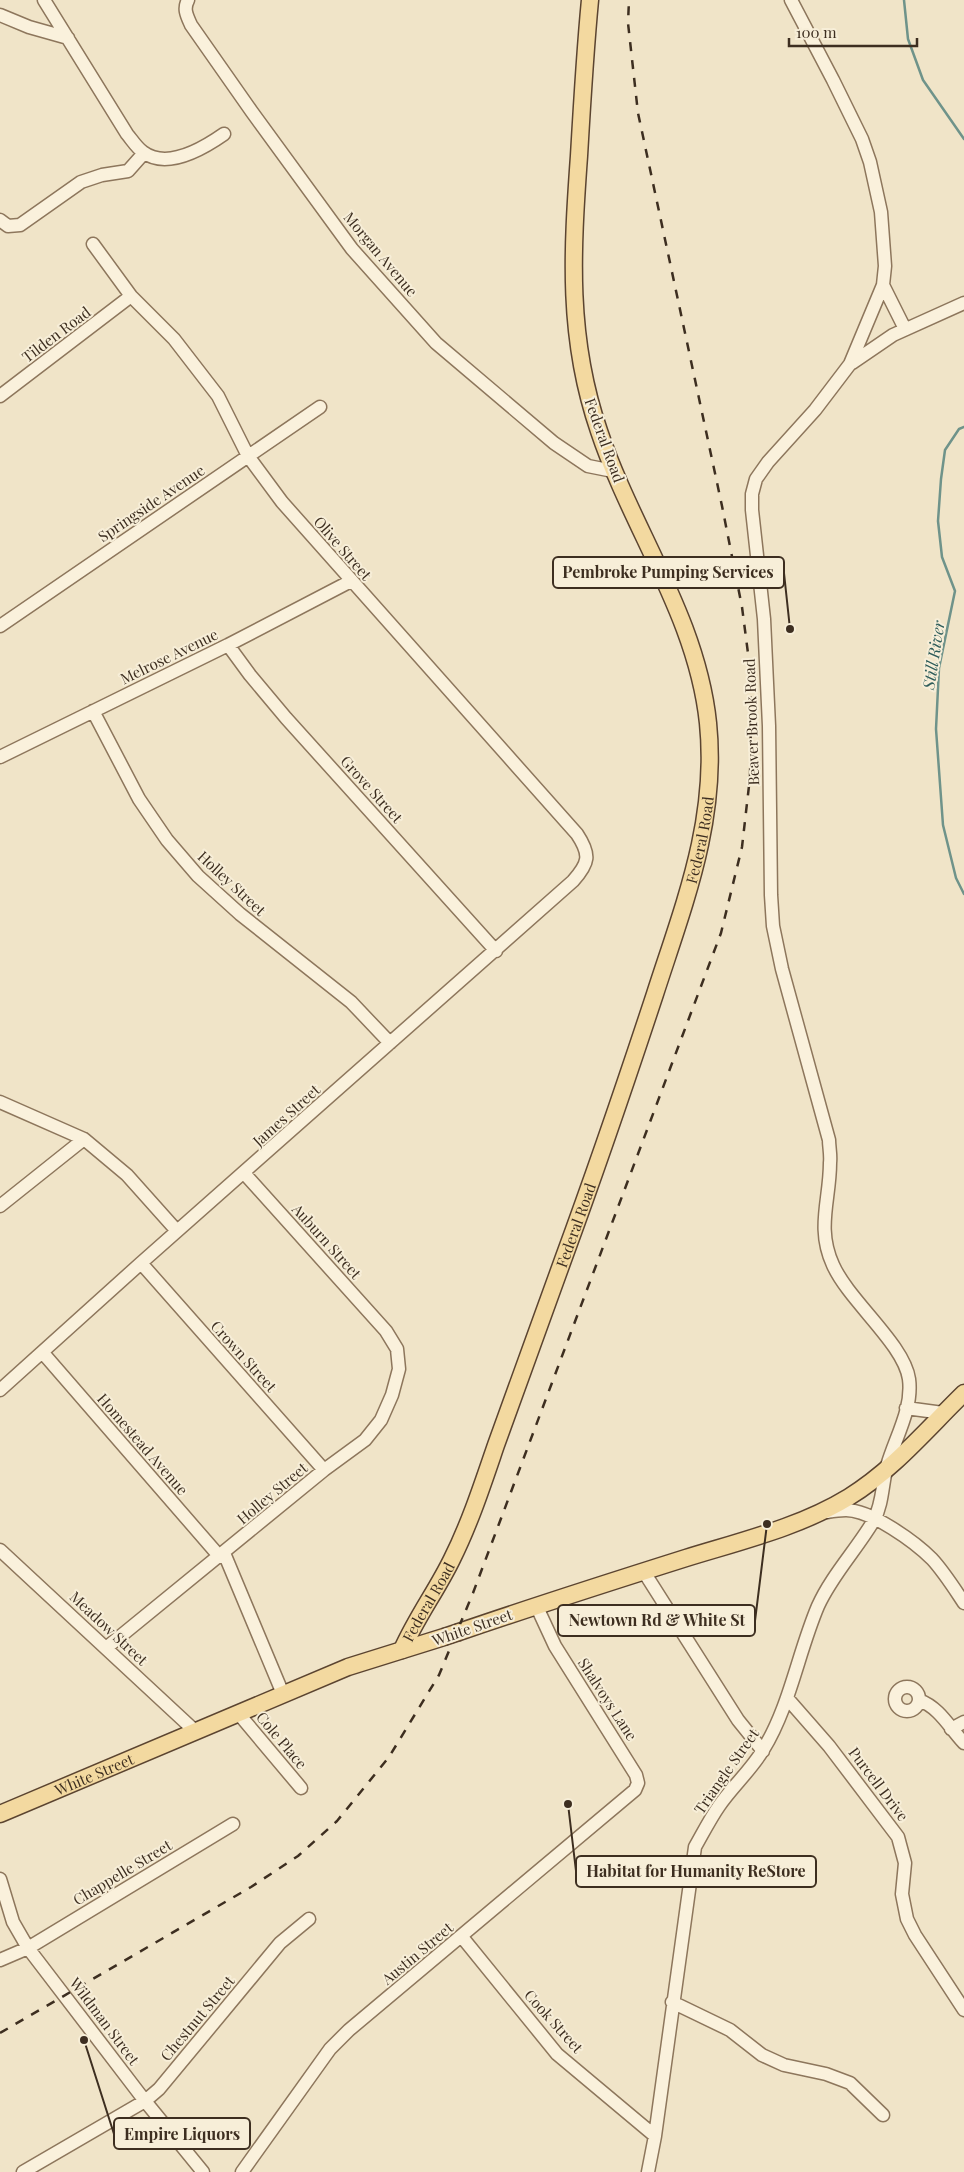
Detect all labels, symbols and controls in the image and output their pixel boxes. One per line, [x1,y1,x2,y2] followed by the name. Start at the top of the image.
[789,15,916,47] scale bar
[796,22,837,42] text: 100 m
[340,207,422,301] street label: Morgan Avenue
[18,301,95,366] street label: Tilden Road
[580,395,630,485] street label: Federal Road
[94,460,208,546] street label: Springside Avenue
[310,512,377,585] street label: Olive Street
[553,557,784,588] callout: Pembroke Pumping Services
[562,561,774,582] text: Pembroke Pumping Services
[917,618,949,692] water label: Still River
[117,624,221,688] street label: Melrose Avenue
[739,658,763,786] street label: Beaver Brook Road
[337,751,408,827] street label: Grove Street
[681,795,718,886] street label: Federal Road
[194,846,271,920] street label: Holley Street
[247,1079,324,1151] street label: James Street
[551,1180,600,1270] street label: Federal Road
[287,1198,367,1283] street label: Auburn Street
[207,1316,282,1396] street label: Crown Street
[93,1389,193,1499] street label: Homestead Avenue
[233,1457,312,1528] street label: Holley Street
[398,1558,459,1645] street label: Federal Road
[66,1587,153,1670] street label: Meadow Street
[428,1604,515,1650] street label: White Street
[558,1605,755,1636] callout: Newtown Rd & White St
[569,1609,746,1630] text: Newtown Rd & White St
[574,1654,642,1744] street label: Shalvoys Lane
[252,1707,312,1773] street label: Cole Place
[689,1724,763,1818] street label: Triangle Street
[845,1743,913,1825] street label: Purcell Drive
[51,1749,137,1800] street label: White Street
[69,1834,176,1909] street label: Chappelle Street
[576,1856,816,1887] callout: Habitat for Humanity ReStore
[586,1860,806,1881] text: Habitat for Humanity ReStore
[376,1917,457,1989] street label: Austin Street
[155,1971,239,2065] street label: Chestnut Street
[65,1973,145,2069] street label: Wildman Street
[520,1985,588,2057] street label: Cook Street
[114,2118,250,2149] callout: Empire Liquors
[124,2123,240,2144] text: Empire Liquors

